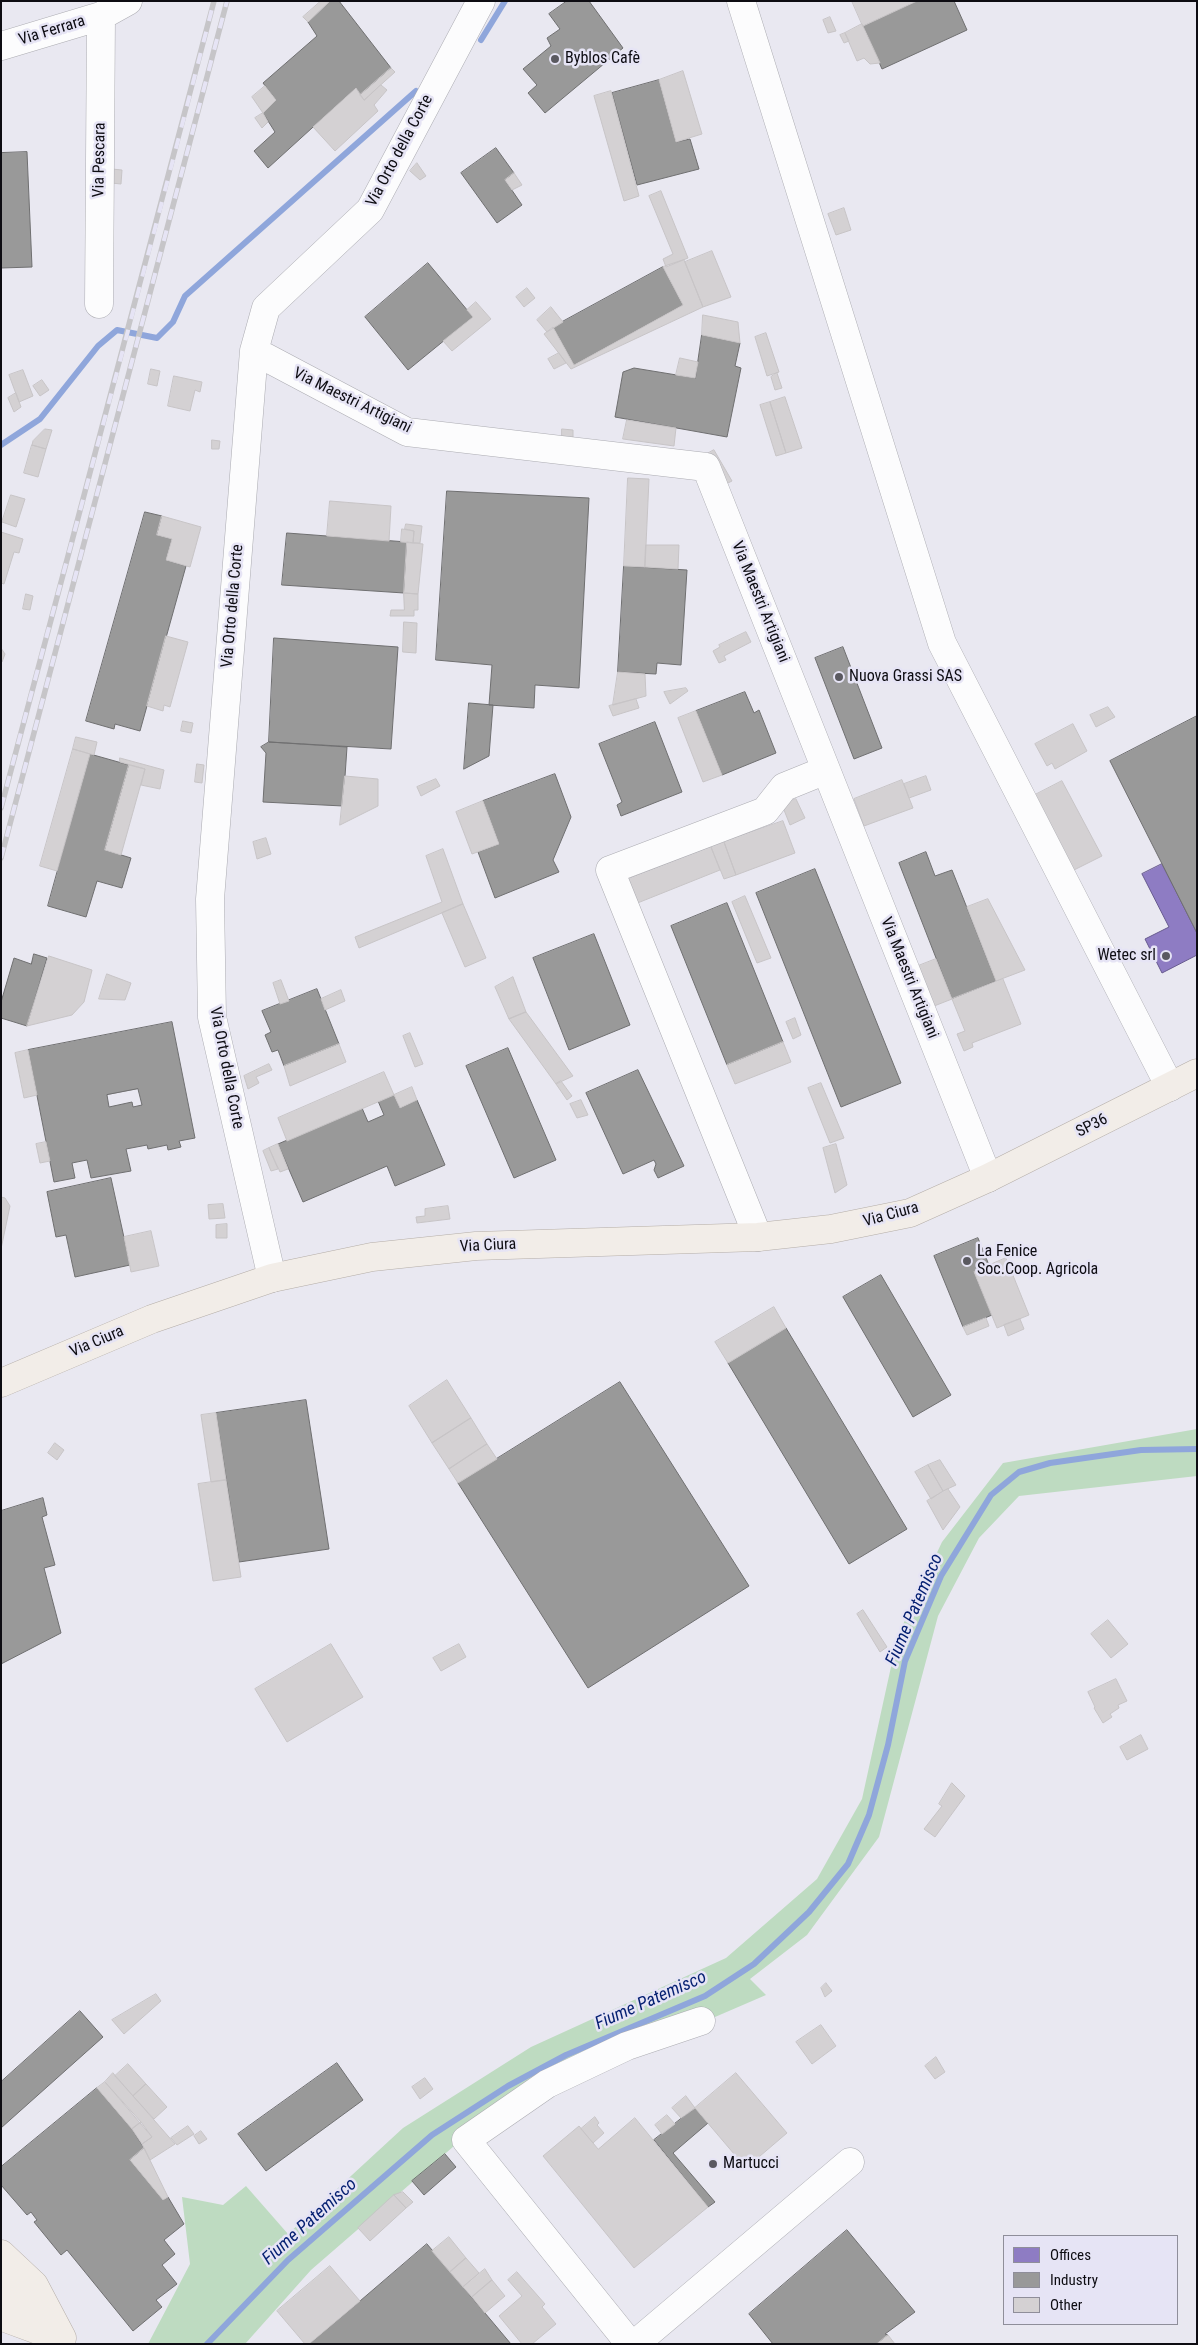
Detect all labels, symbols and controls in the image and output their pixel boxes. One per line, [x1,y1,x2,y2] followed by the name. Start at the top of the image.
[17,12,87,50] street label: Via Ferrara
[565,49,640,69] place label: Byblos Cafè
[549,53,561,65] marker: Byblos Cafè
[362,92,438,210] street label: Via Orto della Corte
[90,122,110,198] street label: Via Pescara
[290,364,414,438] street label: Via Maestri Artigiani
[727,539,793,665] street label: Via Maestri Artigiani
[218,543,248,669] street label: Via Orto della Corte
[849,667,962,687] place label: Nuova Grassi SAS
[833,671,845,683] marker: Nuova Grassi SAS
[876,915,942,1041] street label: Via Maestri Artigiani
[1097,946,1156,966] place label: Wetec srl
[1160,950,1172,962] marker: Wetec srl
[205,1005,247,1131] street label: Via Orto della Corte
[1073,1110,1111,1142] street label: SP36
[861,1198,921,1232] street label: Via Ciura
[459,1235,517,1257] street label: Via Ciura
[977,1242,1098,1280] place label: La Fenice Soc.Coop. Agricola
[961,1255,973,1267] marker: La Fenice Soc.Coop. Agricola
[67,1322,127,1362] street label: Via Ciura
[882,1551,948,1669] water label: Fiume Patemisco
[592,1967,710,2035] water label: Fiume Patemisco
[723,2154,779,2174] place label: Martucci
[707,2158,719,2170] marker: Martucci
[258,2174,362,2270] water label: Fiume Patemisco
[1003,2235,1178,2325] legend
[1050,2246,1091,2264] text: Offices
[1050,2271,1098,2289] text: Industry
[1050,2296,1082,2314] text: Other

